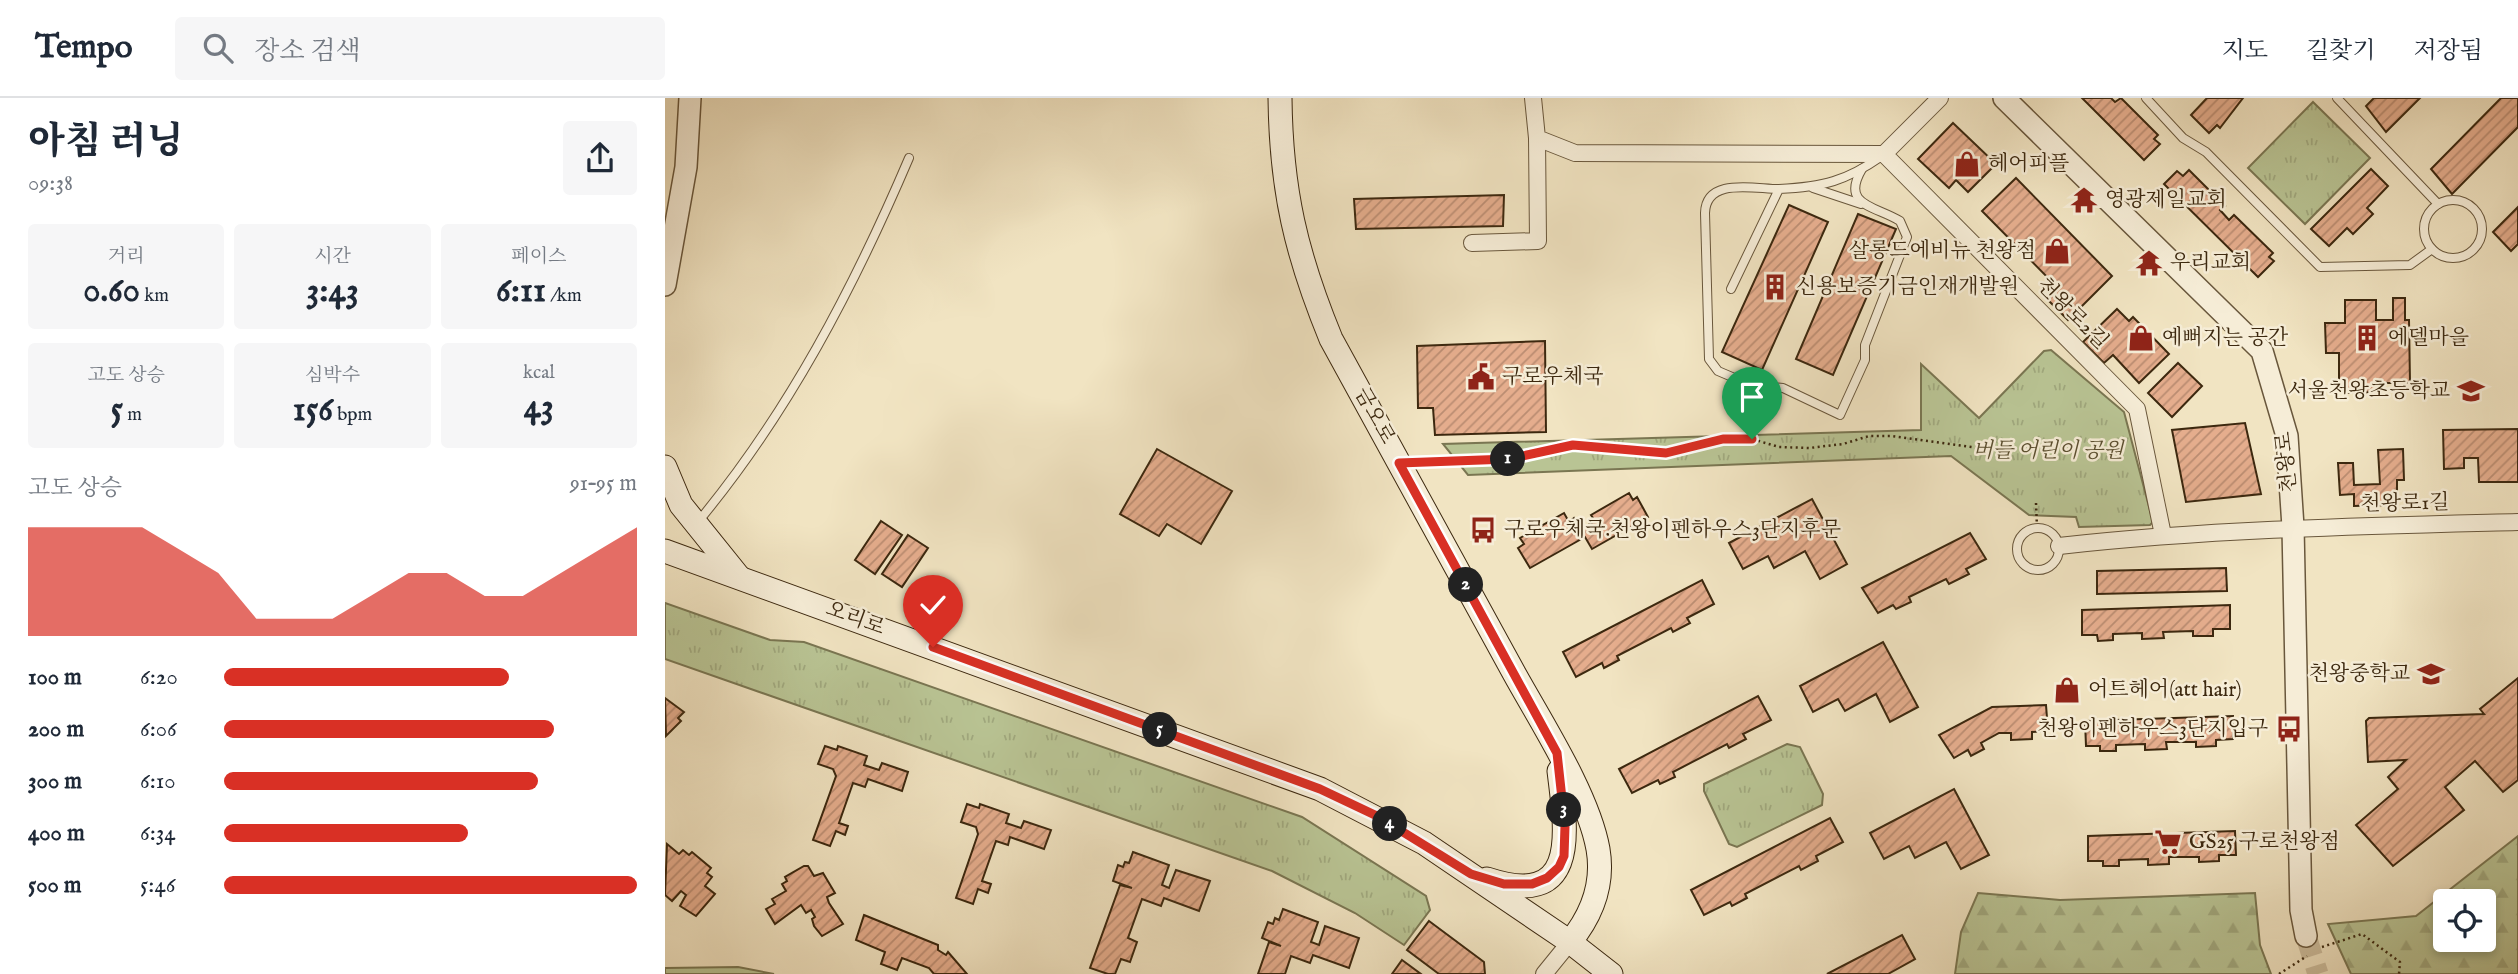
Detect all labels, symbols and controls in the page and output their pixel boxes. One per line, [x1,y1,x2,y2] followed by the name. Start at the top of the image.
[175,17,665,80] search box
[35,27,133,69] text: Tempo
[199,29,237,67] icon: search
[255,35,361,68] text: 장소 검색
[2222,36,2268,67] text: 지도
[2306,36,2375,67] text: 길찾기
[2413,36,2483,67] text: 저장됨
[28,119,183,167] text: 아침 러닝
[563,121,637,195] button: share
[1952,149,1982,179] shop icon: 헤어피플
[1988,151,2069,178] place label: 헤어피플
[28,169,73,198] text: 09:38
[2069,185,2099,215] temple icon: 영광제일교회
[2105,187,2227,214] place label: 영광제일교회
[2042,236,2072,266] shop icon: 살롱드에비뉴 천왕점
[1849,238,2036,265] place label: 살롱드에비뉴 천왕점
[108,245,145,269] text: 거리
[314,245,351,269] text: 시간
[511,245,566,269] text: 페이스
[2134,248,2164,278] temple icon: 우리교회
[2170,250,2251,277] place label: 우리교회
[83,269,140,314] text: 0.60
[306,269,359,314] text: 3:43
[496,269,546,314] text: 6:11
[1760,272,1790,302] building icon: 신용보증기금인재개발원
[2030,272,2114,356] street label: 천왕로2길
[1796,274,2019,301] place label: 신용보증기금인재개발원
[140,284,169,308] text: km
[546,284,582,308] text: /km
[2126,323,2156,353] shop icon: 예뻐지는 공간
[2352,323,2382,353] building icon: 에델마을
[2162,325,2289,352] place label: 예뻐지는 공간
[2388,325,2469,352] place label: 에델마을
[523,361,555,385] text: kcal
[1466,362,1496,392] public building icon: 구로우체국
[87,364,165,388] text: 고도 상승
[305,364,360,388] text: 심박수
[1502,364,1603,391] place label: 구로우체국
[1722,367,1782,439] pin
[2456,376,2486,406] school or university icon: 서울천왕초등학교
[1733,378,1771,416] icon: arrive
[2288,378,2450,405] place label: 서울천왕초등학교
[1347,383,1401,449] street label: 금오로
[524,385,554,430] text: 43
[110,388,123,433] text: 5
[293,388,333,433] text: 156
[123,403,142,427] text: m
[333,403,372,427] text: bpm
[2270,430,2304,494] street label: 천왕로
[1973,438,2125,465] park label: 버들 어린이 공원
[1491,442,1525,476] pin: 1
[1504,446,1511,470] text: 1
[570,469,637,498] text: 91–95 m
[28,474,122,503] text: 고도 상승
[2360,490,2450,518] street label: 천왕로1길
[1468,515,1498,545] bus stop icon: 구로우체국.천왕이펜하우스3단지후문
[1504,517,1841,544] place label: 구로우체국.천왕이펜하우스3단지후문
[1449,568,1483,602] pin: 2
[1461,572,1470,596] text: 2
[903,575,963,647] pin
[914,586,952,624] icon: check
[822,596,888,642] street label: 오리로
[2416,659,2446,689] school or university icon: 천왕중학교
[2309,661,2410,688] place label: 천왕중학교
[28,663,82,692] text: 100 m
[140,663,178,692] text: 6:20
[2052,675,2082,705] shop icon: 어트헤어(att hair)
[2088,677,2242,704] place label: 어트헤어(att hair)
[1142,712,1177,748] pin: 5
[2274,714,2304,744] bus stop icon: 천왕이펜하우스3단지입구
[28,715,84,744] text: 200 m
[140,715,177,744] text: 6:06
[2037,716,2268,743] place label: 천왕이펜하우스3단지입구
[1156,717,1163,741] text: 5
[28,767,82,796] text: 300 m
[140,767,176,796] text: 6:10
[1546,792,1581,828] pin: 3
[1560,797,1567,821] text: 3
[1373,806,1407,842] pin: 4
[1385,811,1394,835] text: 4
[28,819,85,848] text: 400 m
[140,819,176,848] text: 6:34
[2153,827,2183,857] supermarket icon: GS25 구로천왕점
[2189,829,2340,856] place label: GS25 구로천왕점
[28,871,82,900] text: 500 m
[140,871,175,900] text: 5:46
[2433,889,2496,952] map controls
[2433,889,2496,952] button: locate

